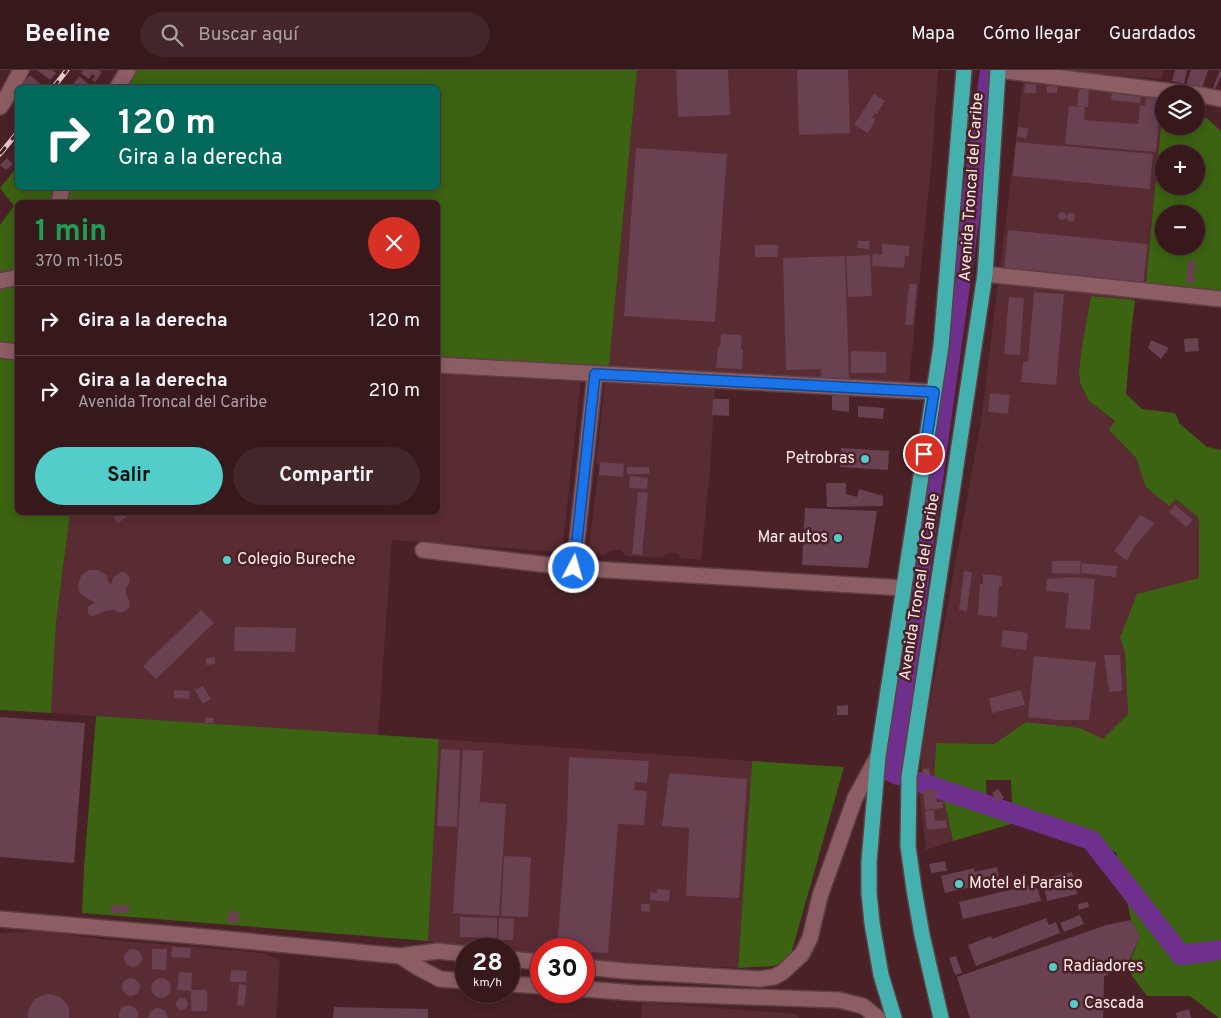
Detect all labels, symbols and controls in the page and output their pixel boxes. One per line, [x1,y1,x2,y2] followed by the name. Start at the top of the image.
[140,12,490,57] search box
[25,20,110,50] text: Beeline
[158,21,186,49] icon: search
[198,23,298,47] text: Buscar aquí
[911,23,955,46] text: Mapa
[983,23,1081,46] text: Cómo llegar
[1109,23,1196,46] text: Guardados
[1155,85,1205,255] map controls
[1155,85,1205,135] button: layers
[955,92,989,282] street label: Avenida Troncal del Caribe
[118,102,216,146] text: 120 m
[35,105,100,170] icon: right
[118,145,283,172] text: Gira a la derecha
[1155,145,1205,195] button: +
[1155,205,1205,255] button: −
[35,214,107,251] text: 1 min
[368,217,420,269] button: close
[35,252,123,272] text: 370 m · 11:05
[35,307,63,335] icon: right
[78,309,228,333] text: Gira a la derecha
[369,309,420,333] text: 120 m
[78,369,228,393] text: Gira a la derecha
[35,377,63,405] icon: right
[369,379,420,403] text: 210 m
[78,393,267,413] text: Avenida Troncal del Caribe
[903,433,945,475] pin
[910,440,938,468] icon: arrive
[35,447,223,505] button: Salir
[233,447,420,505] button: Compartir
[786,449,855,469] place label: Petrobras
[859,453,871,465] marker: Petrobras
[895,492,945,682] street label: Avenida Troncal del Caribe
[757,528,828,548] place label: Mar autos
[832,532,844,544] marker: Mar autos
[547,541,599,593] position arrow
[237,550,355,570] place label: Colegio Bureche
[221,554,233,566] marker: Colegio Bureche
[969,874,1083,894] place label: Motel el Paraiso
[953,878,965,890] marker: Motel el Paraiso
[530,938,595,1003] speed limit sign: 30
[472,948,503,980] text: 28
[1063,957,1143,977] place label: Radiadores
[1047,961,1059,973] marker: Radiadores
[473,975,502,991] text: km/h
[1084,994,1144,1014] place label: Cascada
[1068,998,1080,1010] marker: Cascada

